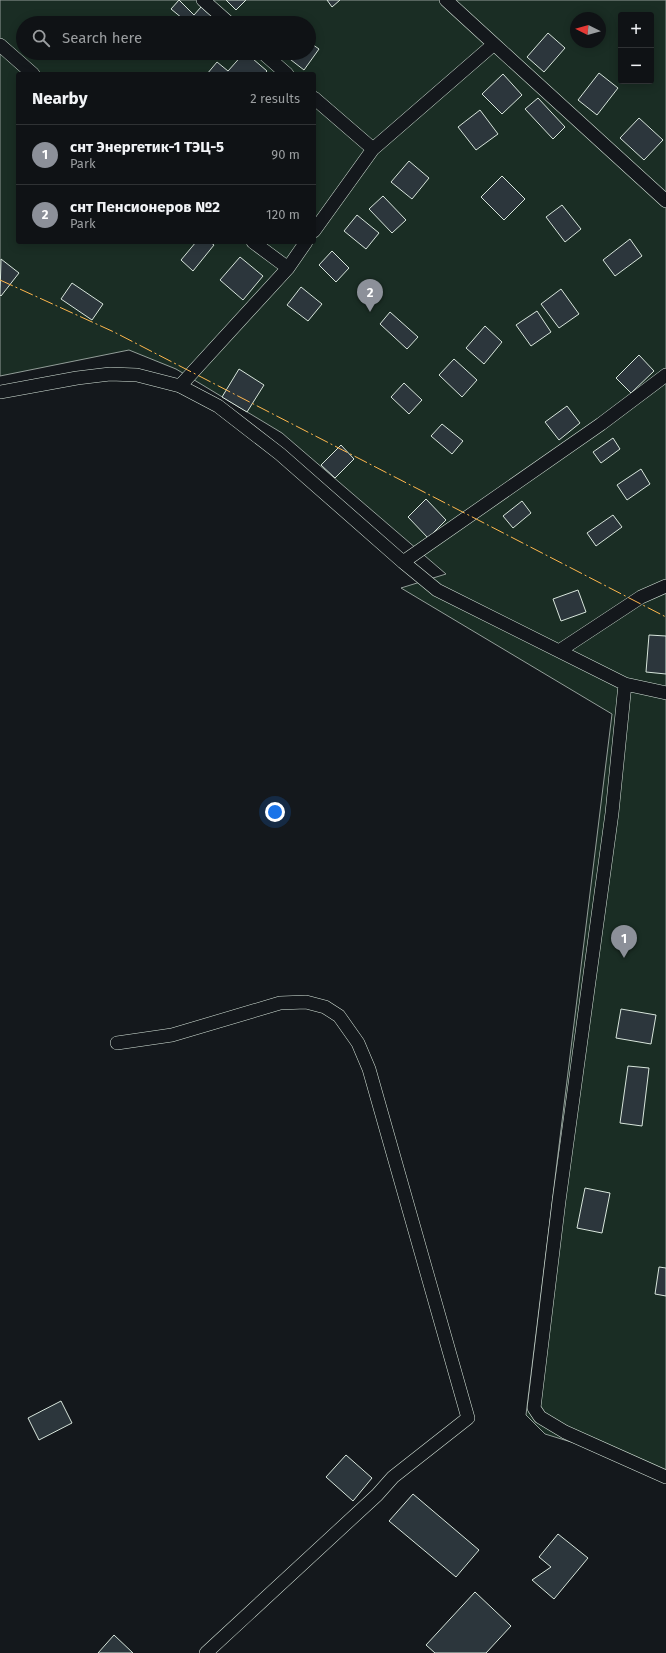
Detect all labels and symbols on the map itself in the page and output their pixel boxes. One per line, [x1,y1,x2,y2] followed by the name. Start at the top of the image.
[570,12,606,48] north arrow
[357,279,383,312] pin: 2
[265,802,285,822] your location
[611,925,637,958] pin: 1

